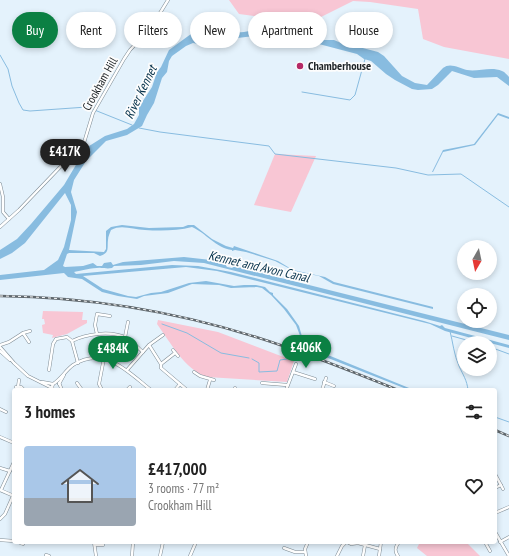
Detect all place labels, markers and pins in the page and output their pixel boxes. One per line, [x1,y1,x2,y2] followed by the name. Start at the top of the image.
[308,58,371,73] place label: Chamberhouse
[295,61,305,71] marker: Chamberhouse
[37,139,93,173] pin: £417K
[278,335,334,369] pin: £406K
[85,336,141,370] pin: £484K

